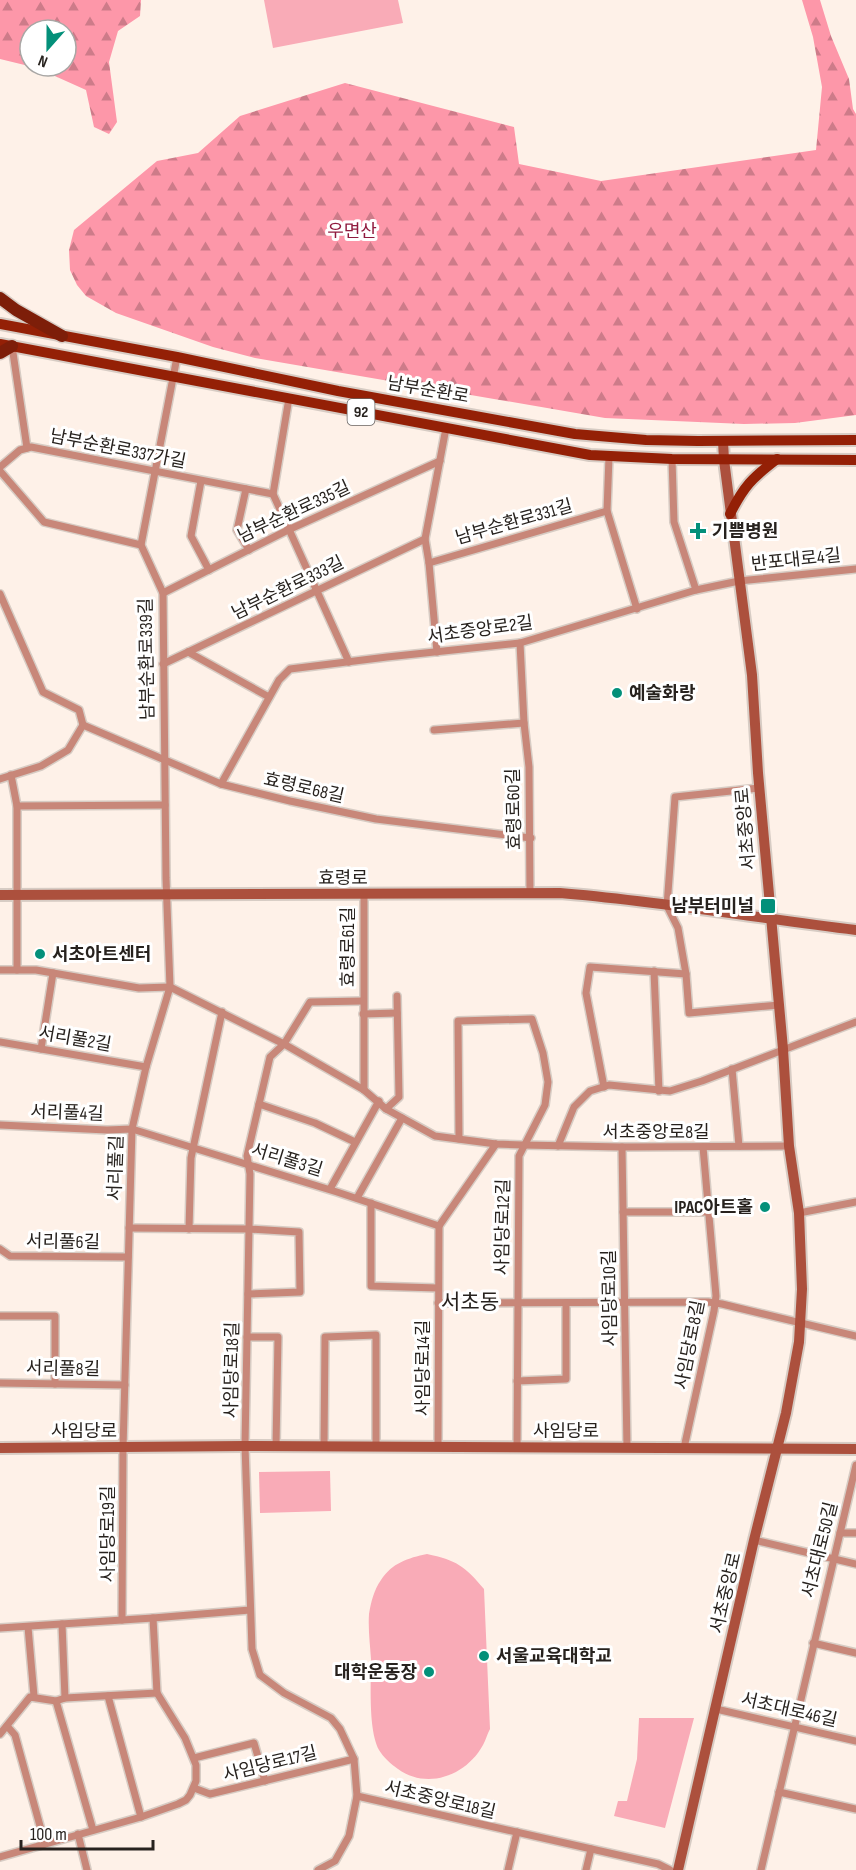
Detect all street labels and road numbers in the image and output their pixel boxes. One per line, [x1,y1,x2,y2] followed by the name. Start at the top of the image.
[385,372,471,408] street label: 남부순환로
[348,399,374,425] road number: 92
[48,426,188,472] street label: 남부순환로337가길
[234,477,354,547] street label: 남부순환로335길
[453,495,575,549] street label: 남부순환로331길
[750,545,842,575] street label: 반포대로4길
[229,552,347,624] street label: 남부순환로333길
[135,598,159,720] street label: 남부순환로339길
[426,612,534,648] street label: 서초중앙로2길
[503,768,525,850] street label: 효령로60길
[262,769,346,807] street label: 효령로68길
[732,787,760,871] street label: 서초중앙로
[318,868,368,889] street label: 효령로
[338,907,359,987] street label: 효령로61길
[37,1022,113,1056] street label: 서리풀2길
[30,1101,104,1125] street label: 서리풀4길
[602,1122,710,1143] street label: 서초중앙로8길
[104,1135,128,1201] street label: 서리풀길
[249,1139,325,1181] street label: 서리풀3길
[492,1178,514,1276] street label: 사임당로12길
[26,1231,100,1253] street label: 서리풀6길
[599,1249,621,1347] street label: 사임당로10길
[671,1298,709,1392] street label: 사임당로8길
[413,1320,434,1416] street label: 사임당로14길
[221,1321,243,1419] street label: 사임당로18길
[26,1358,100,1380] street label: 서리풀8길
[51,1421,117,1442] street label: 사임당로
[533,1421,599,1442] street label: 사임당로
[98,1485,119,1583] street label: 사임당로19길
[798,1500,842,1600] street label: 서초대로50길
[706,1550,746,1636] street label: 서초중앙로
[739,1689,839,1731] street label: 서초대로46길
[221,1742,319,1786] street label: 사임당로17길
[382,1777,498,1823] street label: 서초중앙로18길

